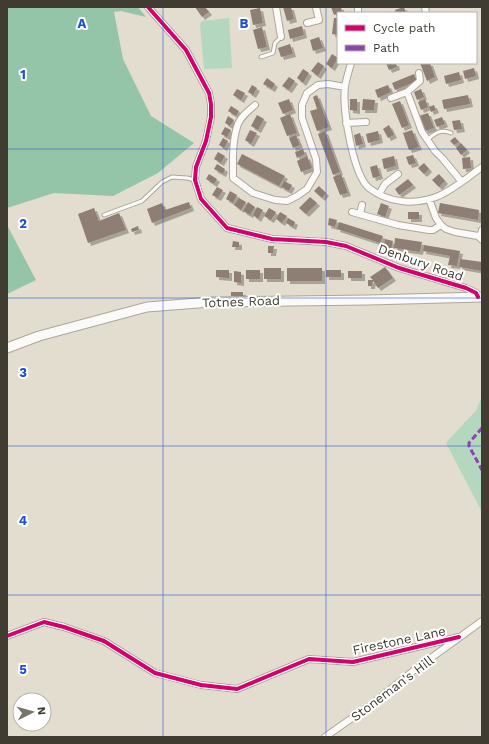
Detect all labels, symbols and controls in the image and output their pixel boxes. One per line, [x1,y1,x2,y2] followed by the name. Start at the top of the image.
[337,12,477,64] legend
[78,16,87,31] text: A
[240,16,249,31] text: B
[373,21,435,35] text: Cycle path
[373,41,399,55] text: Path
[20,67,26,82] text: 1
[19,216,27,231] text: 2
[376,241,465,284] street label: Denbury Road
[202,293,280,310] street label: Totnes Road
[19,365,27,380] text: 3
[19,513,28,528] text: 4
[351,623,447,658] street label: Firestone Lane
[348,652,437,724] street label: Stoneman's Hill
[19,662,27,677] text: 5
[12,692,52,732] north arrow
[35,706,48,716] text: N

